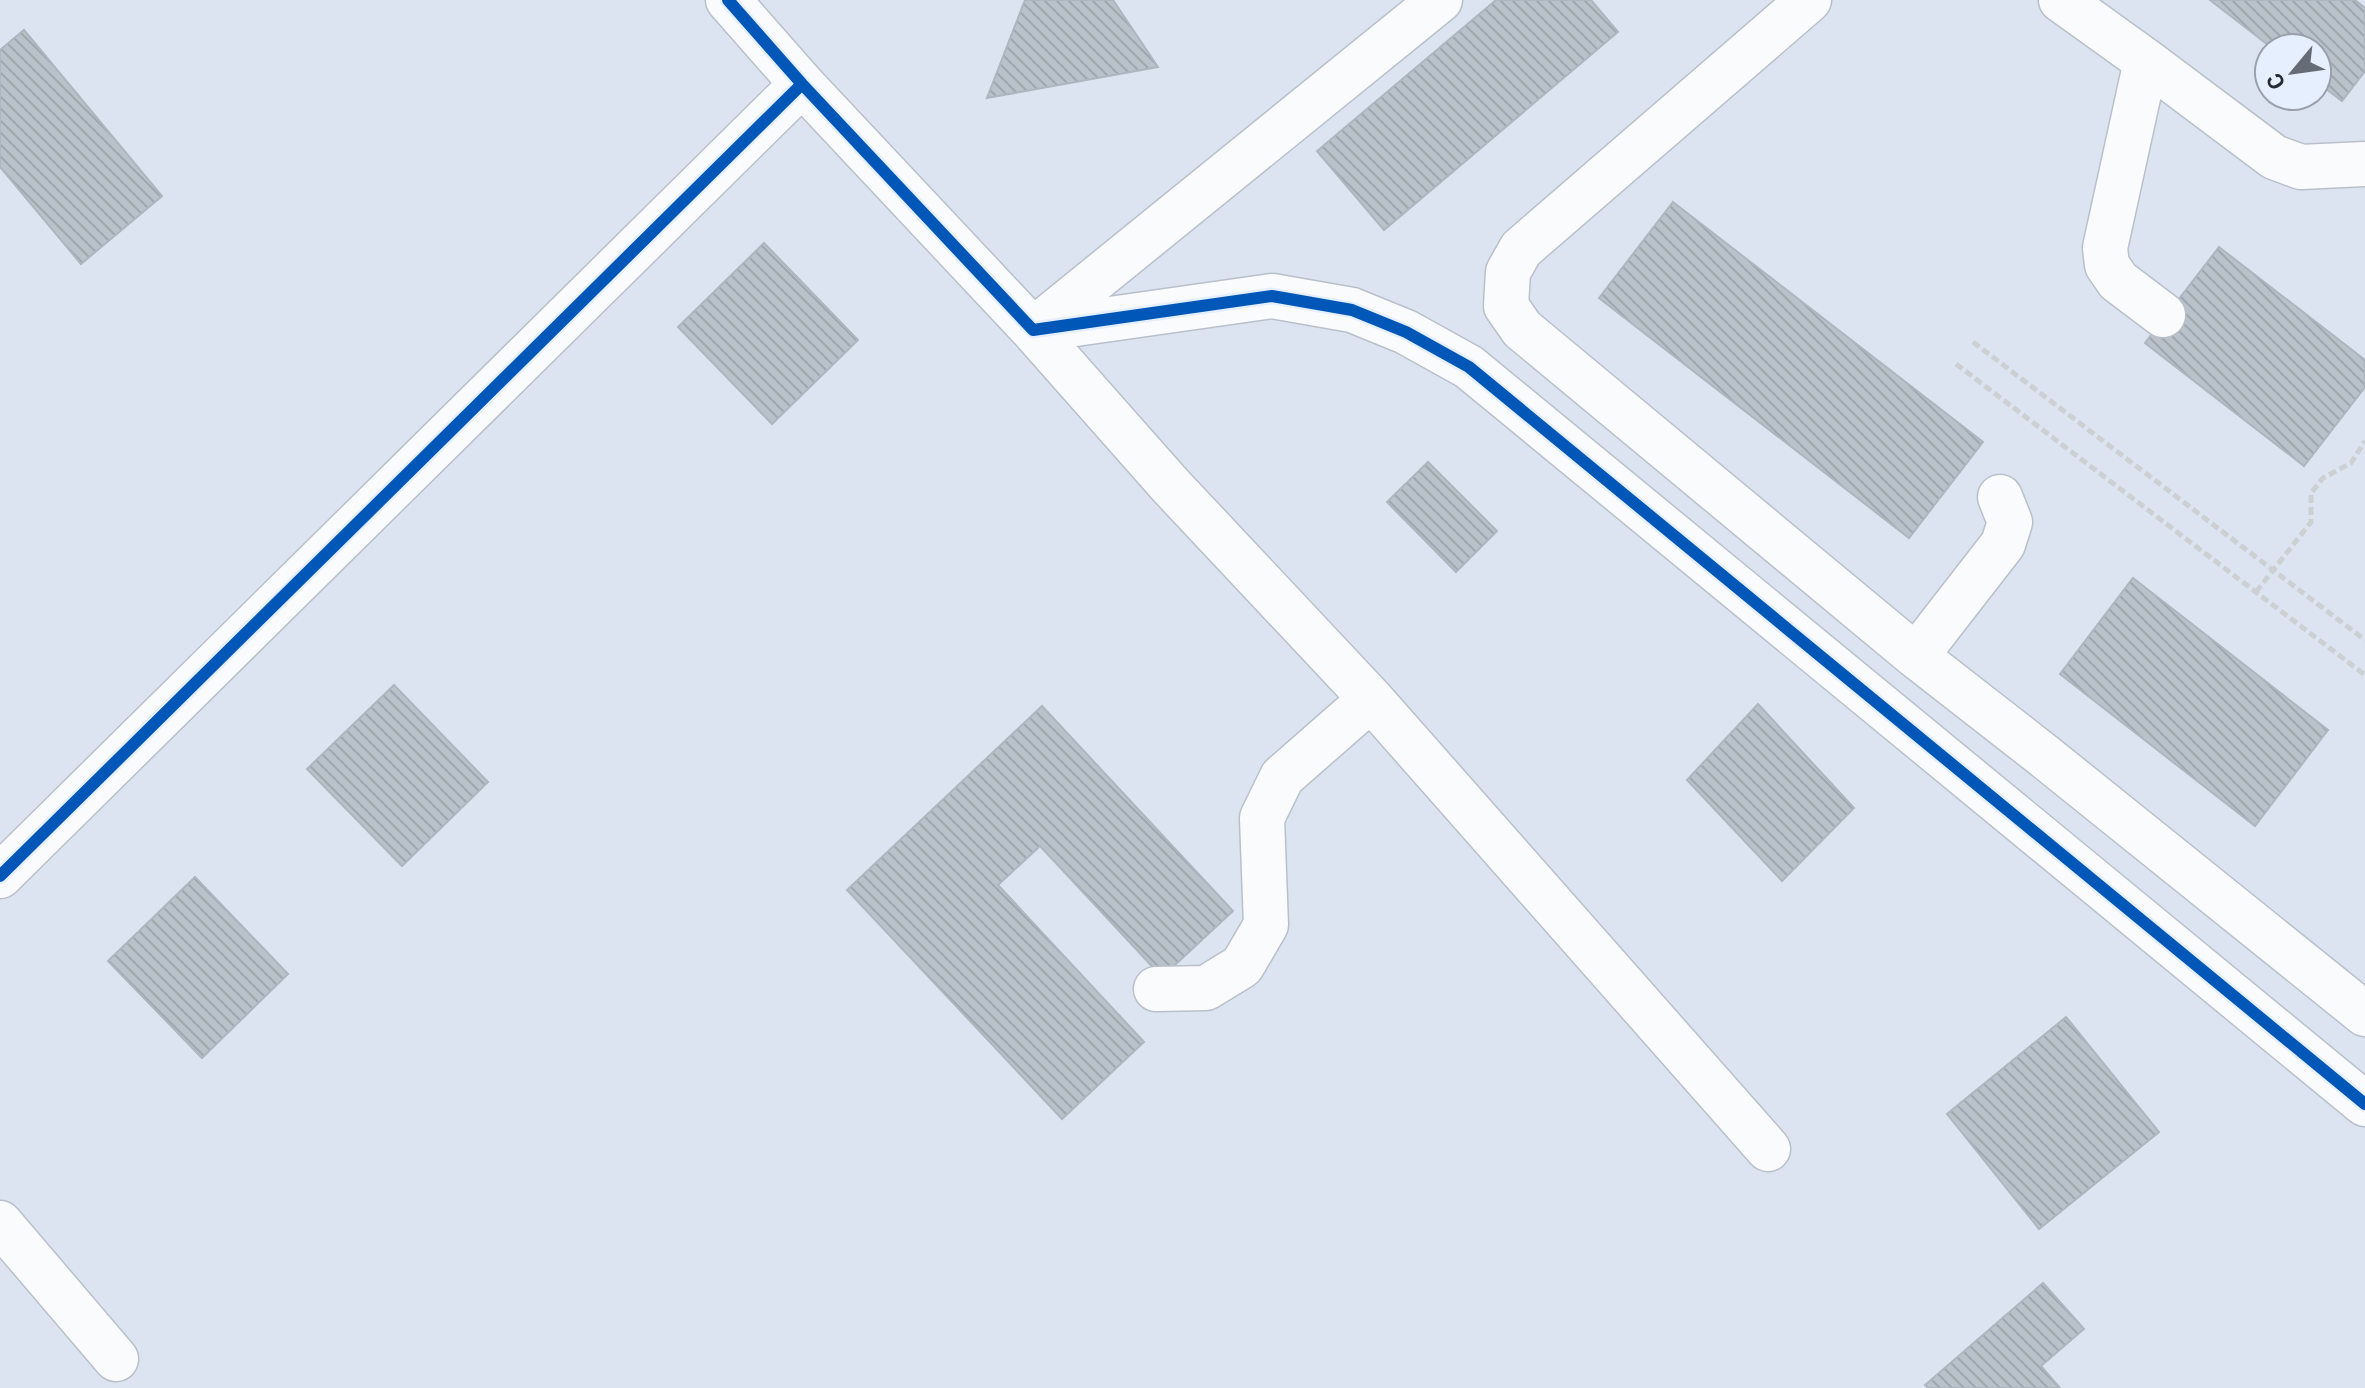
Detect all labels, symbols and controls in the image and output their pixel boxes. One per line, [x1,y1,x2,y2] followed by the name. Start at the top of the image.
[2253,32,2333,112] north arrow
[2262,69,2290,94] text: С

